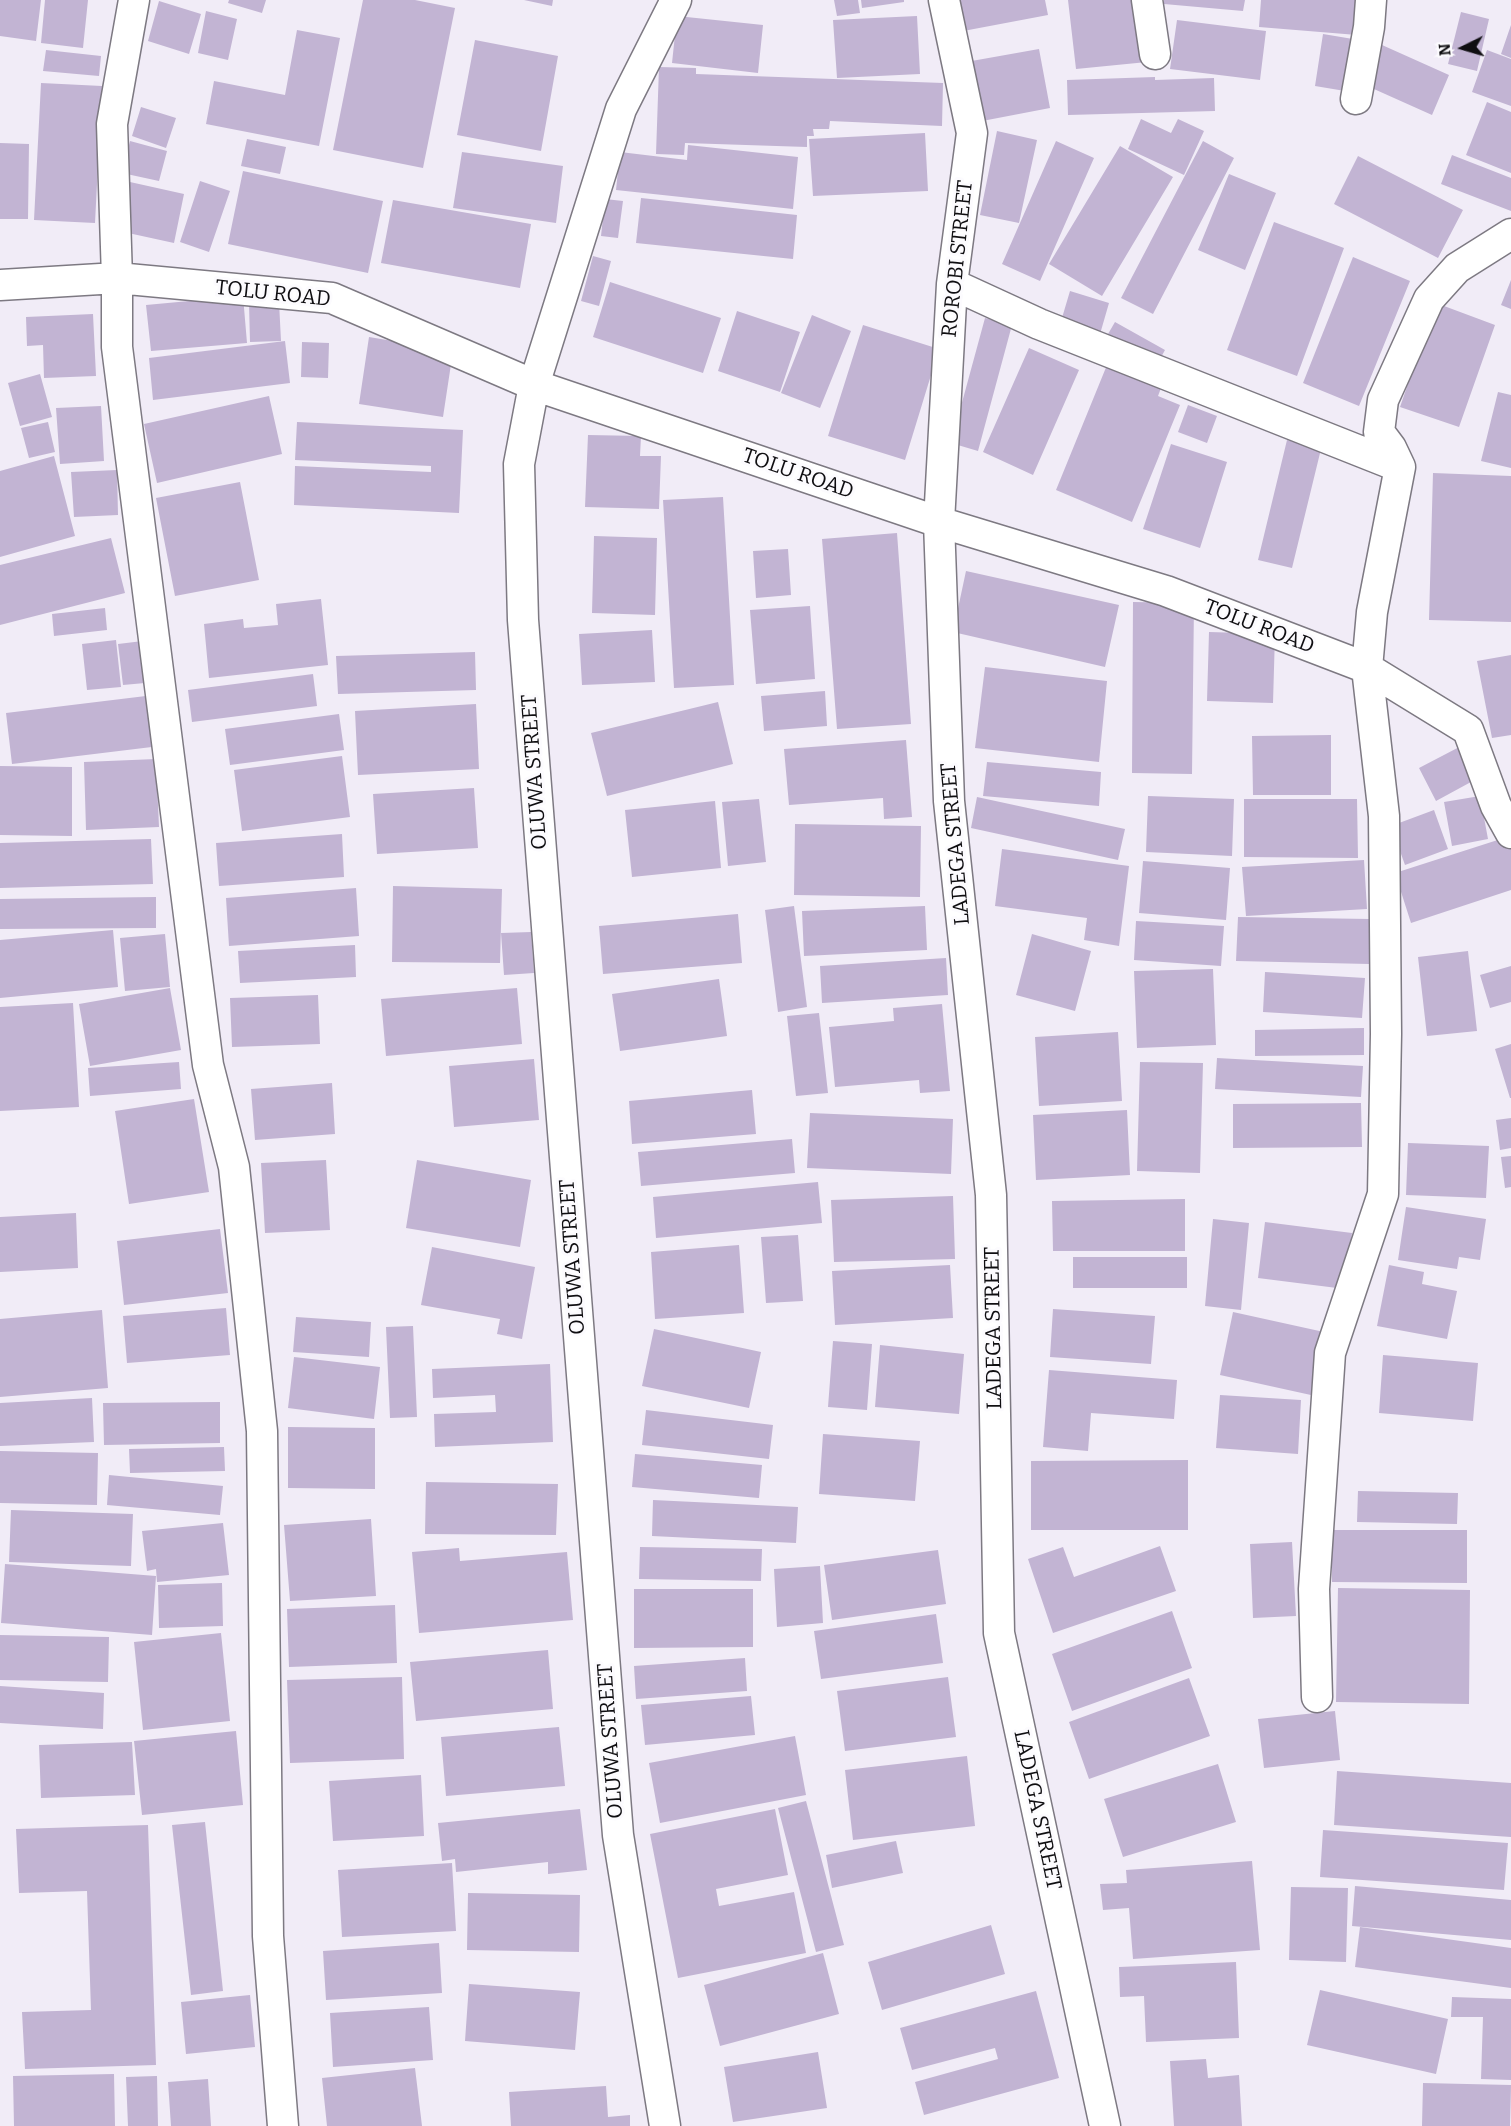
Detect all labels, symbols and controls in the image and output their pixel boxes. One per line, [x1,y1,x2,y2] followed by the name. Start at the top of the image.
[1433,18,1493,78] north arrow
[1435,43,1455,57] text: N
[937,179,979,339] street label: ROROBI STREET
[214,275,332,313] street label: TOLU ROAD
[739,443,857,505] street label: TOLU ROAD
[1200,594,1318,660] street label: TOLU ROAD
[517,694,553,850] street label: OLUWA STREET
[936,762,976,926] street label: LADEGA STREET
[555,1179,591,1335] street label: OLUWA STREET
[980,1246,1008,1410] street label: LADEGA STREET
[593,1663,629,1819] street label: OLUWA STREET
[1008,1728,1066,1892] street label: LADEGA STREET

